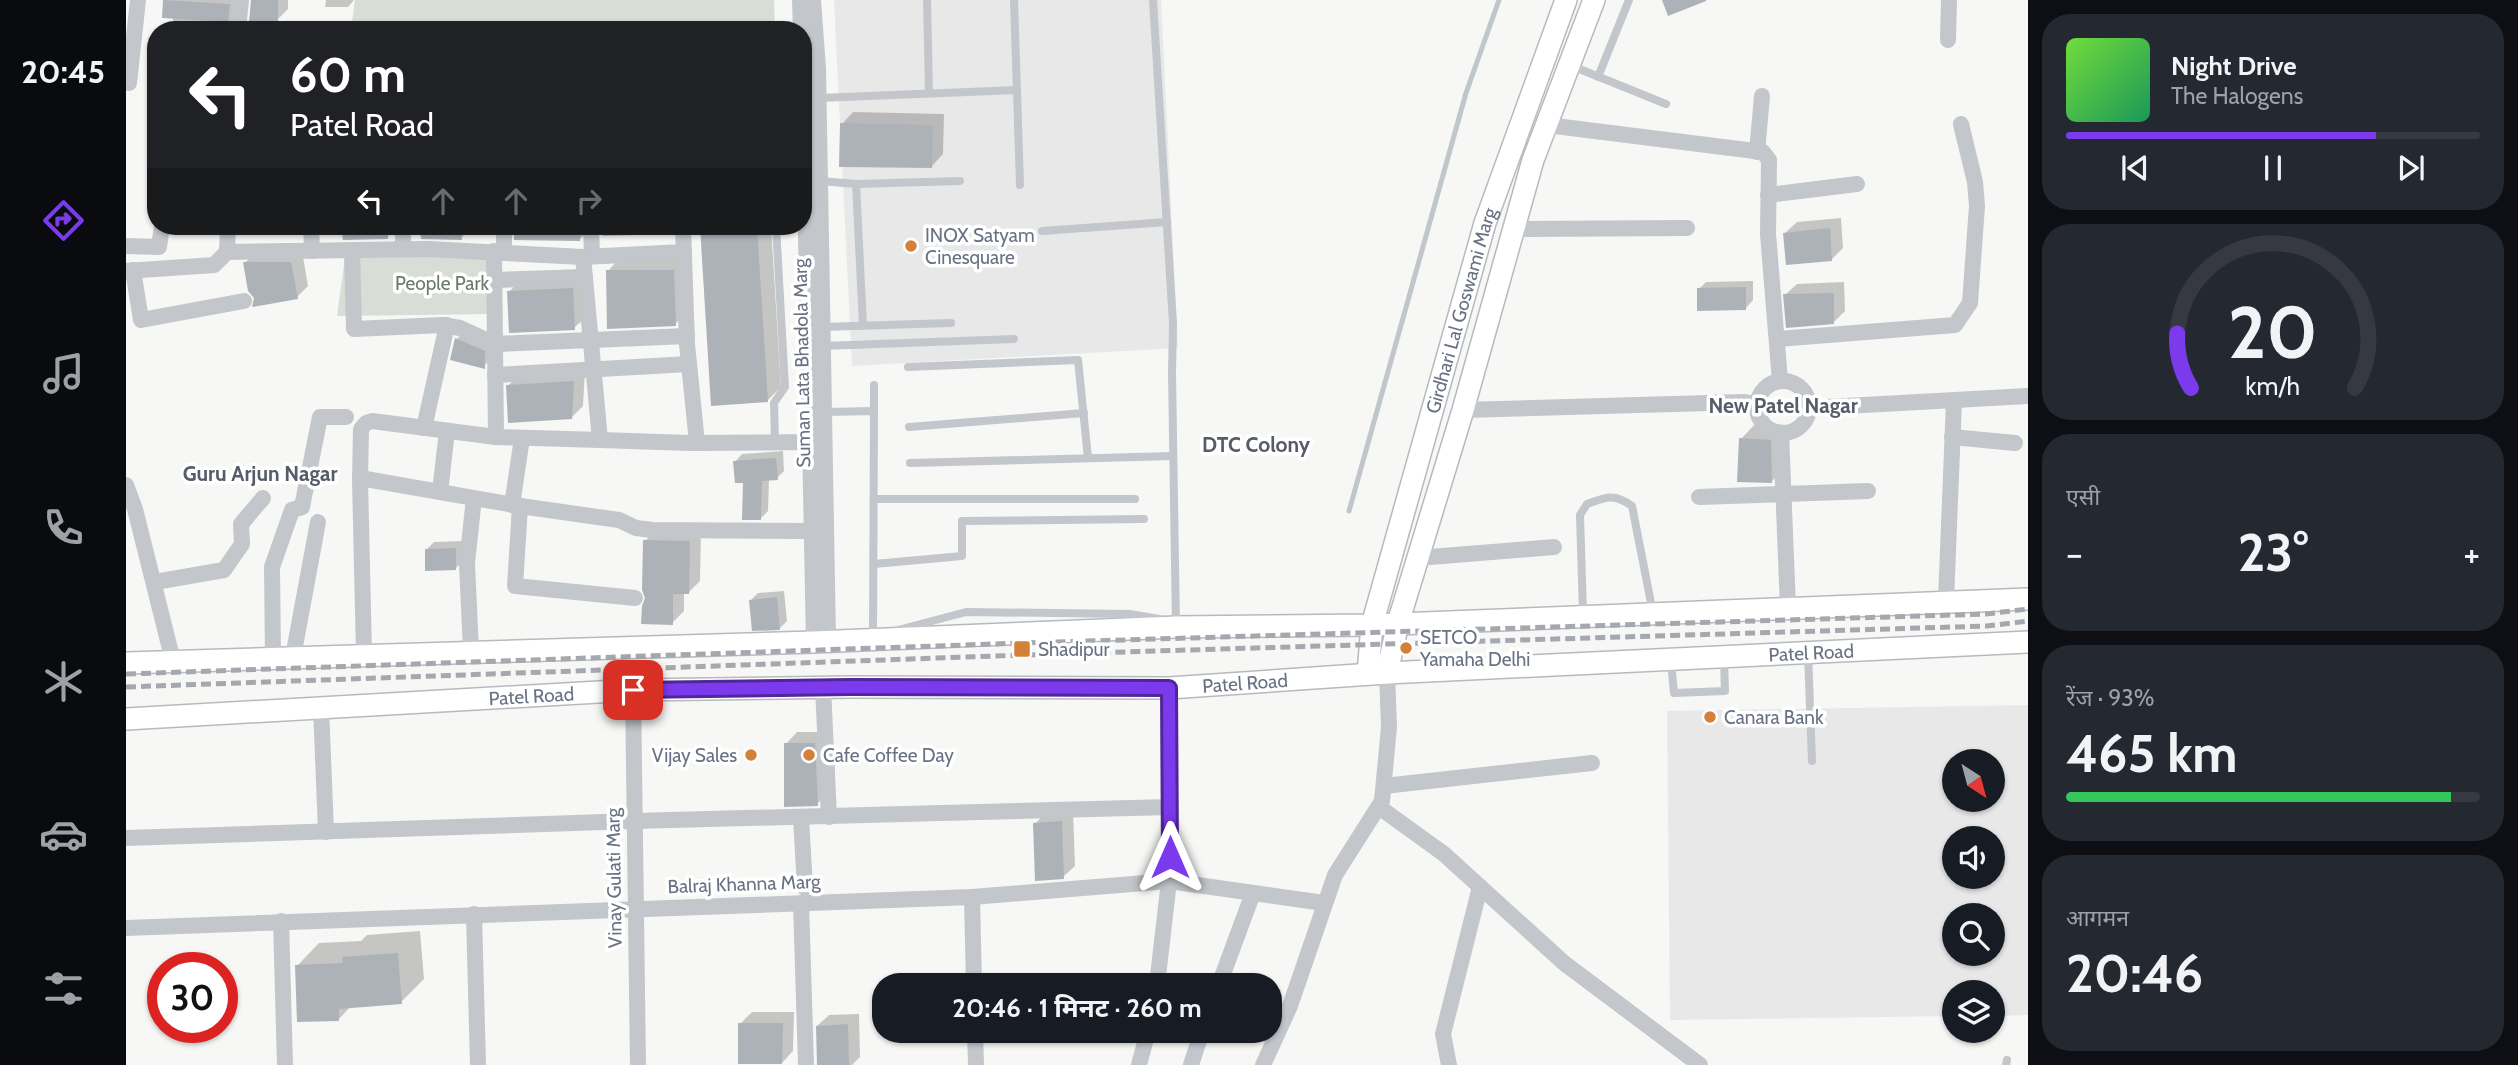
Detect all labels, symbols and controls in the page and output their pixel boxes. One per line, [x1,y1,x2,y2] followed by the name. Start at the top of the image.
[290,45,406,104] text: 60 m
[175,49,266,140] icon: left
[2171,50,2297,82] text: Night Drive
[21,52,105,91] text: 20:45
[2171,82,2303,110] text: The Halogens
[290,105,434,144] text: Patel Road
[2116,149,2154,187] icon: previous
[2254,149,2292,187] icon: pause
[2392,149,2430,187] icon: next
[351,182,389,220] icon: left
[424,182,462,220] icon: ahead
[497,182,535,220] icon: ahead
[570,182,608,220] icon: right
[39,196,88,245] icon: directions
[1421,204,1501,416] street label: Girdhari Lal Goswami Marg
[925,224,1035,269] place label: INOX Satyam Cinesquare
[903,238,919,254] marker: INOX Satyam Cinesquare
[789,258,815,468] street label: Suman Lata Bhadola Marg
[395,272,489,295] park label: People Park
[2228,289,2318,377] text: 20
[39,349,88,398] icon: music
[2246,371,2300,401] text: km/h
[1708,393,1858,418] district label: New Patel Nagar
[1202,432,1311,457] district label: DTC Colony
[183,461,337,486] district label: Guru Arjun Nagar
[2066,483,2100,511] text: एसी
[39,503,88,552] icon: phone
[2238,521,2308,584] text: 23°
[2066,530,2083,577] text: −
[2463,530,2480,577] text: +
[1419,626,1530,671] place label: SETCO Yamaha Delhi
[1038,638,1110,661] place label: Shadipur
[1012,639,1032,659] marker: Shadipur
[1768,639,1854,666] street label: Patel Road
[1398,640,1414,656] marker: SETCO Yamaha Delhi
[39,657,88,706] icon: climate
[603,660,663,720] pin
[1201,668,1288,697] street label: Patel Road
[614,671,652,709] icon: arrive
[488,682,575,710] street label: Patel Road
[2066,684,2154,712] text: रेंज · 93%
[1724,706,1824,729] place label: Canara Bank
[1702,709,1718,725] marker: Canara Bank
[2066,722,2238,785] text: 465 km
[652,744,737,767] place label: Vijay Sales
[823,744,954,767] place label: Cafe Coffee Day
[743,747,759,763] marker: Vijay Sales
[801,747,817,763] marker: Cafe Coffee Day
[1942,749,2006,812] north arrow
[1942,749,2005,1043] map controls
[601,807,627,948] street label: Vinay Gulati Marg
[39,810,88,859] icon: car
[1133,820,1207,894] position arrow
[1942,826,2005,889] button: sound
[667,870,821,898] street label: Balraj Khanna Marg
[1942,903,2005,966] button: search
[2066,904,2129,932] text: आगमन
[2066,942,2203,1005] text: 20:46
[147,952,238,1043] speed limit sign: 30
[39,964,88,1013] icon: filters
[1942,980,2005,1043] button: layers
[952,992,1202,1024] text: 20:46 · 1 मिनट · 260 m

